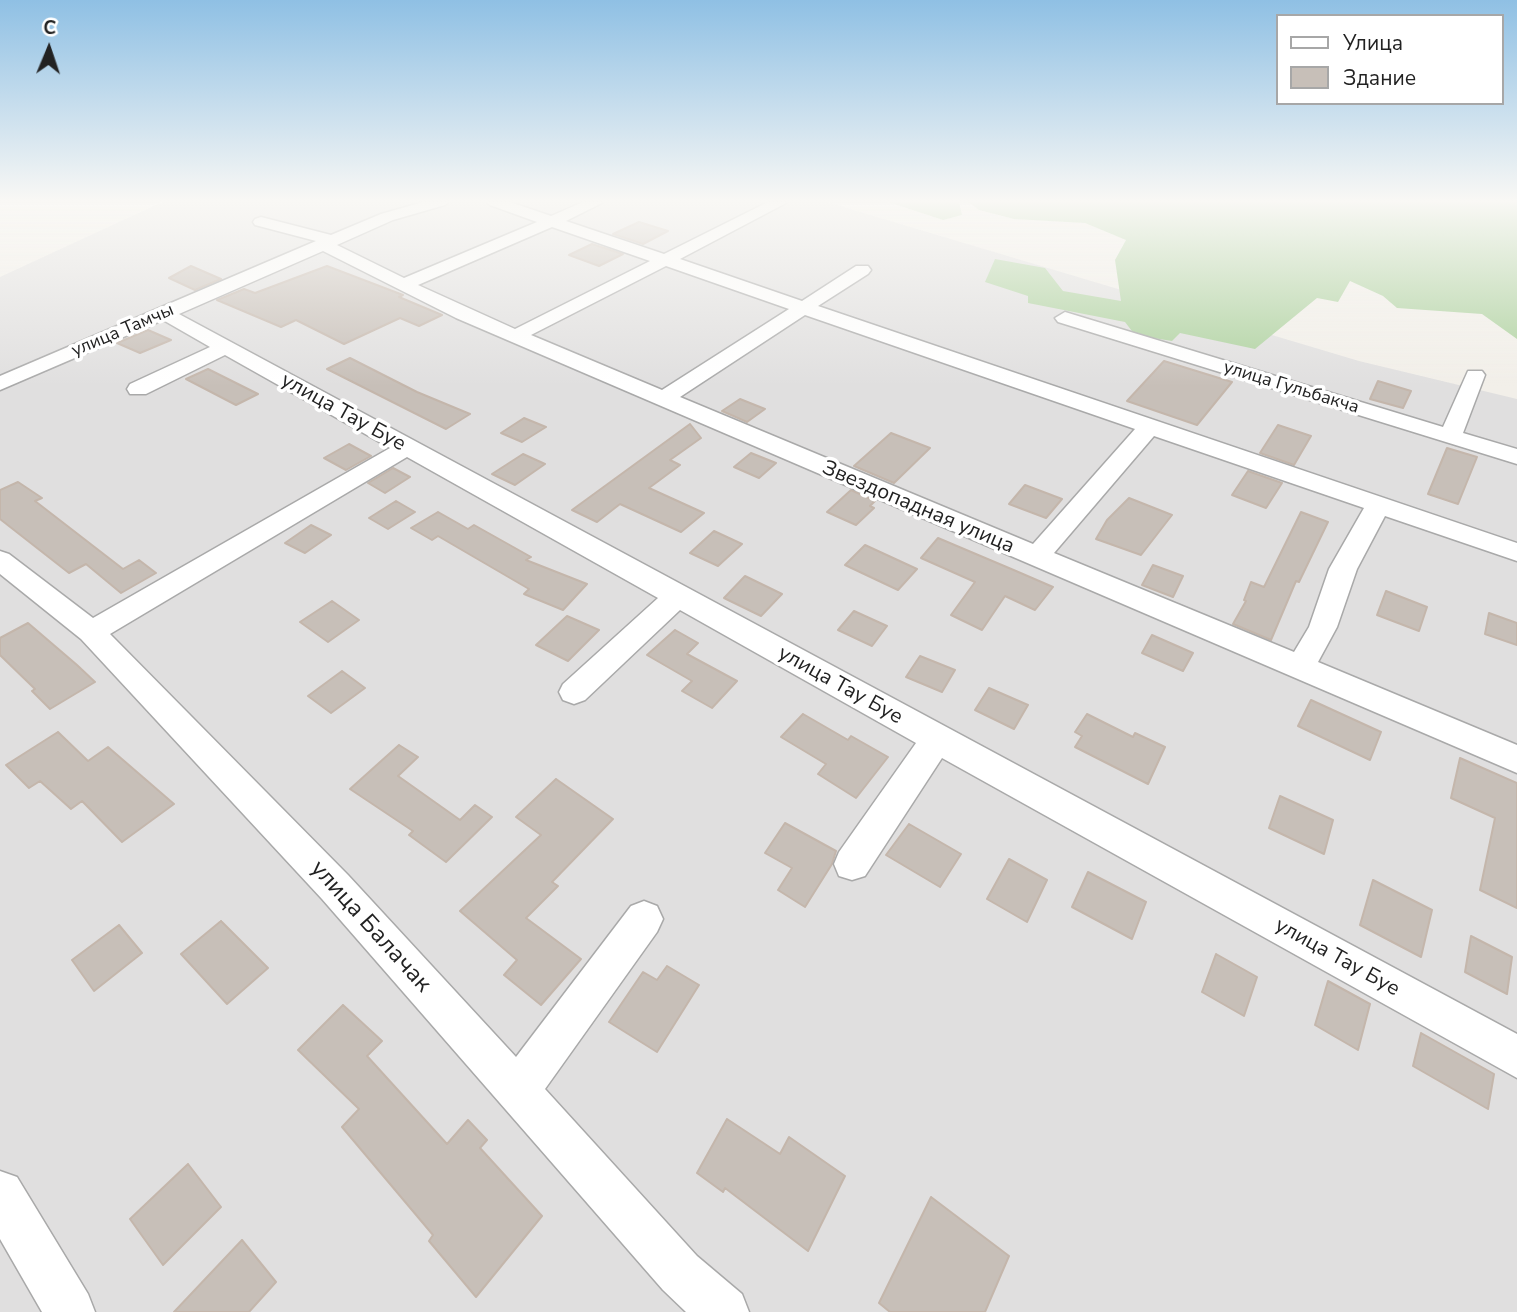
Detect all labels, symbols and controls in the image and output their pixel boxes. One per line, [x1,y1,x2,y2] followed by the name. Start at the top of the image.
[14,14,84,84] north arrow
[1276,14,1503,105] legend
[43,15,57,41] text: С
[1343,29,1403,57] text: Улица
[1343,64,1416,92] text: Здание
[69,300,177,362] street label: улица Тамчы
[1220,357,1362,419] street label: улица Гульбакча
[276,368,410,458] street label: улица Тау Буе
[818,456,1018,560] street label: Звездопадная улица
[773,641,907,731] street label: улица Тау Буе
[303,855,437,999] street label: улица Балачак
[1270,913,1404,1003] street label: улица Тау Буе

